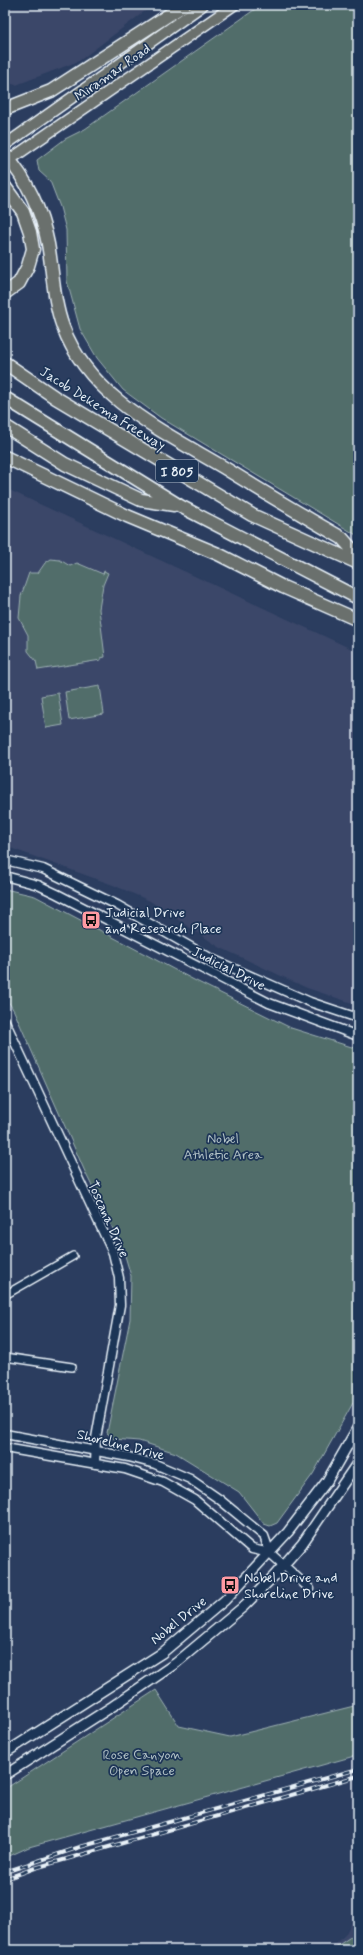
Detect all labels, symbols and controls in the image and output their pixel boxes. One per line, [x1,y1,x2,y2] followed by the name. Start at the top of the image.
[71,40,154,106] street label: Miramar Road
[36,363,169,455] street label: Jacob Dekema Freeway
[156,460,198,482] road number: I 805
[105,904,222,938] place label: Judicial Drive and Research Place
[80,909,102,931] bus stop icon: Judicial Drive and Research Place
[189,943,268,995] street label: Judicial Drive
[184,1130,263,1164] park label: Nobel Athletic Area
[83,1178,133,1261] street label: Toscana Drive
[75,1425,167,1465] street label: Shoreline Drive
[244,1569,337,1603] place label: Nobel Drive and Shoreline Drive
[219,1574,241,1596] bus stop icon: Nobel Drive and Shoreline Drive
[147,1593,210,1649] street label: Nobel Drive
[103,1746,181,1780] park label: Rose Canyon Open Space

